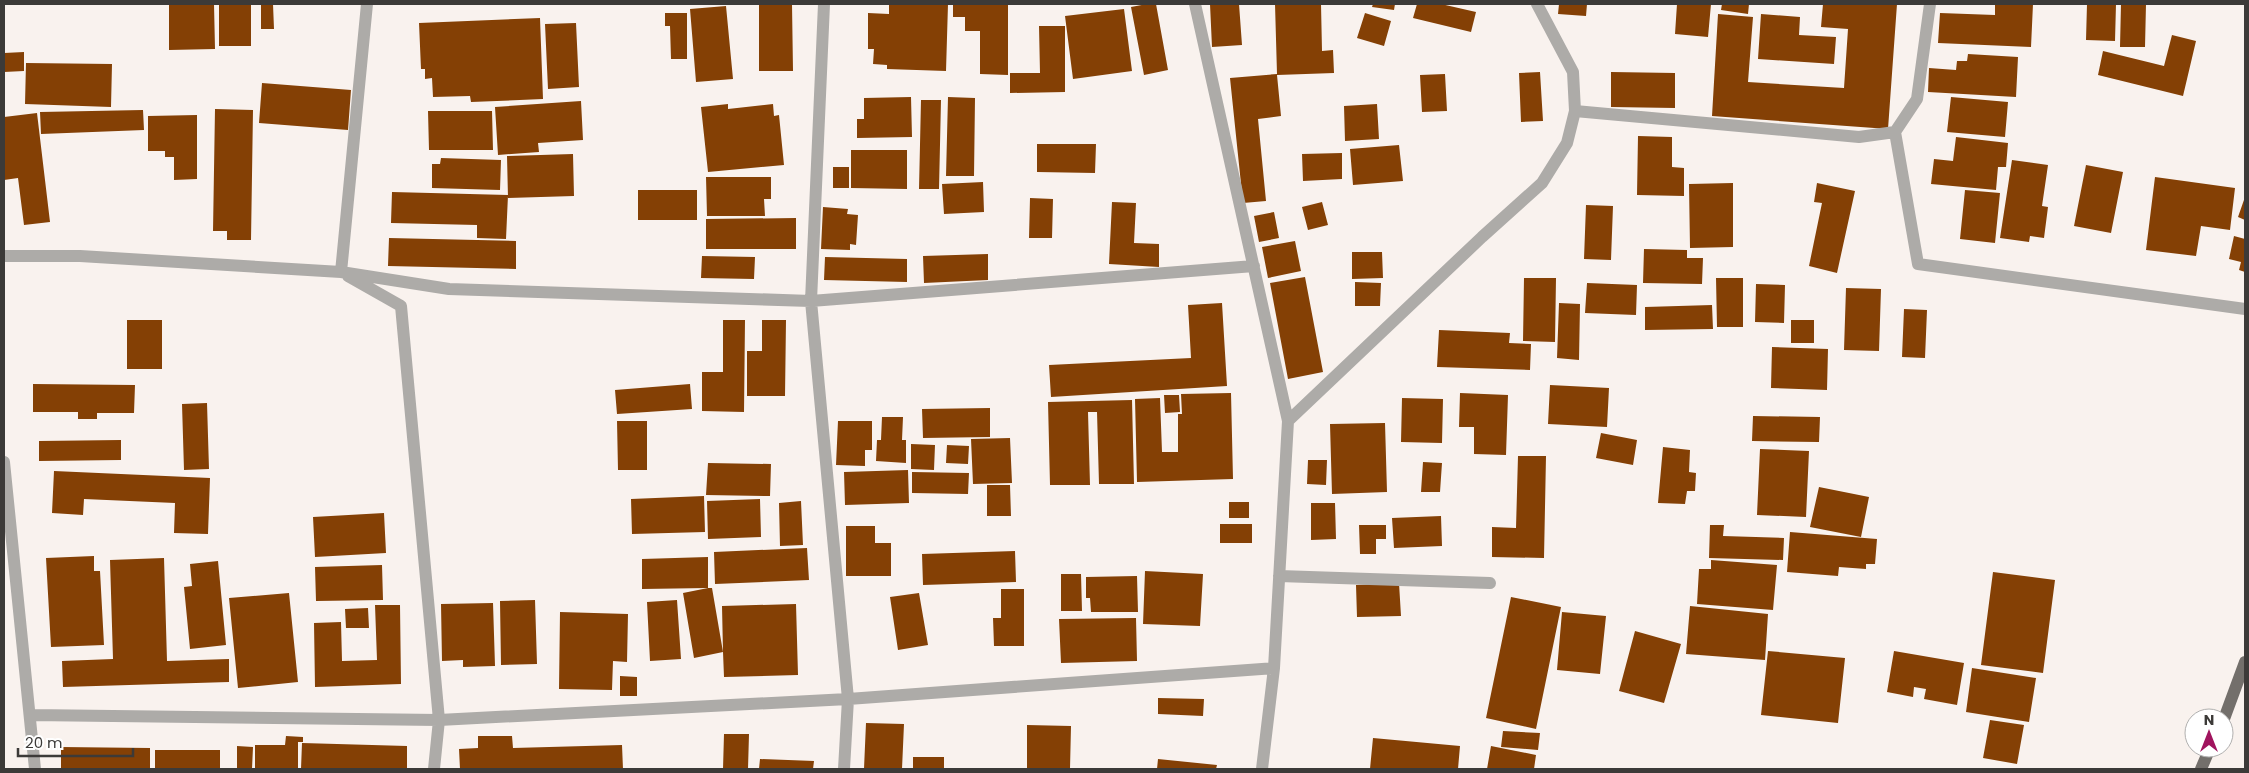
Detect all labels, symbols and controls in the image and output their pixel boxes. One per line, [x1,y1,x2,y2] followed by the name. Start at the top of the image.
[2184,708,2234,758] north arrow
[2204,710,2214,730] text: N
[18,726,132,758] scale bar
[25,732,63,753] text: 20 m

